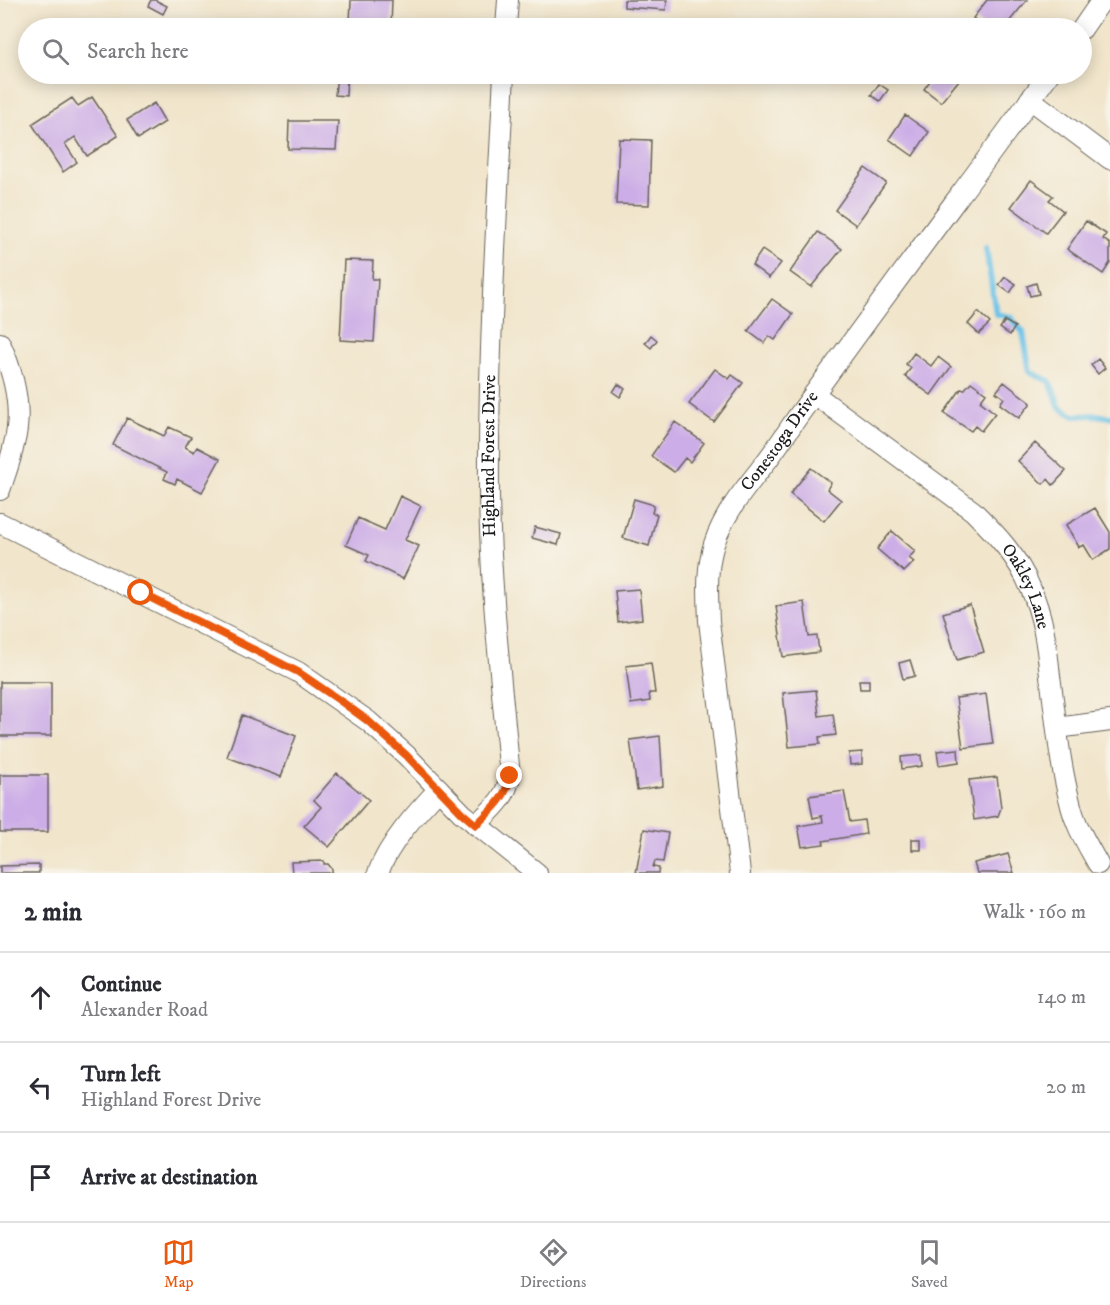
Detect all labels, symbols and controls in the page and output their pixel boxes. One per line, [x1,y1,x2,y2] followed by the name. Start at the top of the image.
[18,18,1092,84] search box
[39,35,72,68] icon: search
[87,38,189,65] text: Search here
[478,374,501,537] street label: Highland Forest Drive
[736,387,823,496] street label: Conestoga Drive
[997,539,1054,631] street label: Oakley Lane
[127,579,153,605] route start
[496,762,522,788] route end
[24,896,82,929] text: 2 min
[983,900,1086,925] text: Walk · 160 m
[81,971,162,998] text: Continue
[24,981,57,1014] icon: ahead
[1037,985,1086,1010] text: 140 m
[81,998,208,1023] text: Alexander Road
[81,1061,161,1088] text: Turn left
[24,1071,57,1104] icon: left
[1046,1075,1086,1100] text: 20 m
[81,1088,261,1113] text: Highland Forest Drive
[24,1161,57,1194] icon: arrive
[81,1164,258,1191] text: Arrive at destination
[162,1236,195,1292] tab: Map
[520,1236,586,1292] tab: Directions
[911,1236,948,1292] tab: Saved

